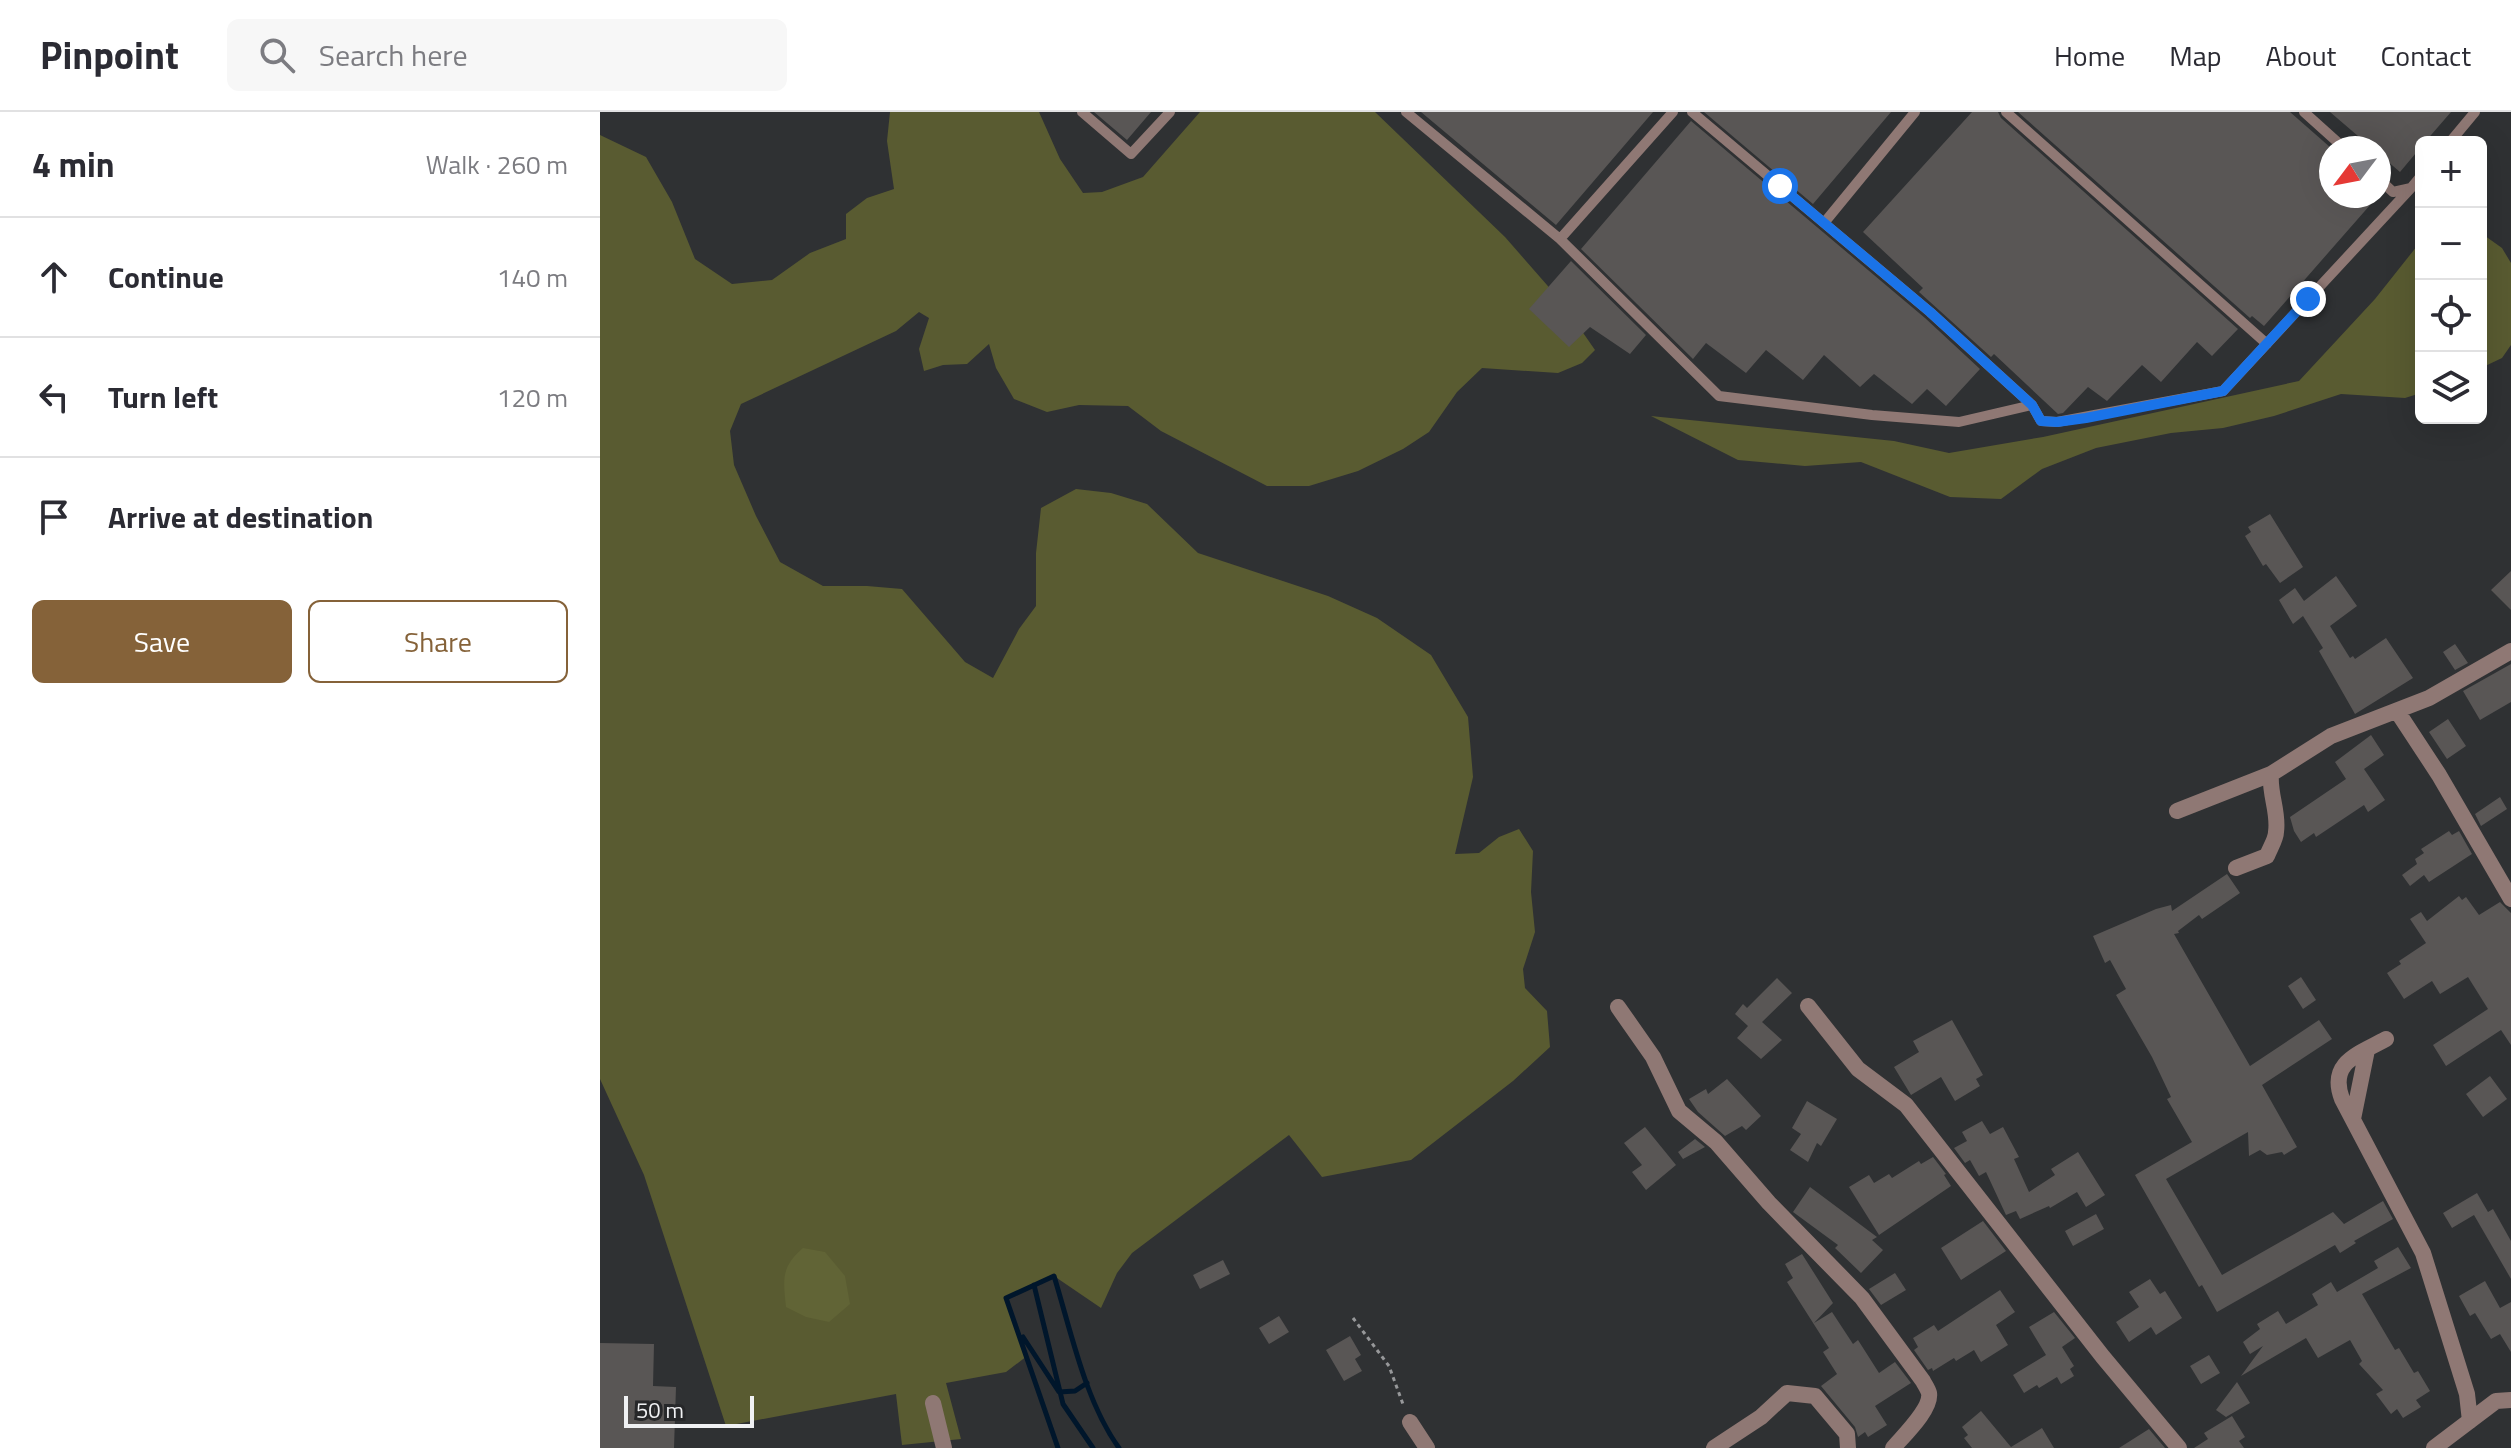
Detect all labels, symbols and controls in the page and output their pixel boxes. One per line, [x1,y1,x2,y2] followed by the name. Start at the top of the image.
[227,19,787,91] search box
[40,26,179,84] text: Pinpoint
[319,32,468,78] text: Search here
[255,33,299,77] icon: search
[2054,34,2125,77] text: Home
[2169,34,2222,77] text: Map
[2266,34,2336,77] text: About
[2380,34,2471,77] text: Contact
[2319,136,2391,208] north arrow
[2415,136,2487,424] map controls
[2415,136,2487,208] button: +
[32,138,115,190] text: 4 min
[426,145,568,184] text: Walk · 260 m
[1762,168,1798,204] route start
[2415,208,2487,280] button: −
[108,254,224,300] text: Continue
[32,255,76,299] icon: ahead
[497,258,568,297] text: 140 m
[2415,280,2487,352] button: locate
[2290,281,2326,317] route end
[2415,352,2487,424] button: layers
[108,374,218,420] text: Turn left
[32,375,76,419] icon: left
[497,378,568,417] text: 120 m
[108,494,373,540] text: Arrive at destination
[32,495,76,539] icon: arrive
[32,600,292,683] button: Save
[308,600,568,683] button: Share
[624,1392,754,1428] scale bar
[636,1393,684,1427] text: 50 m

